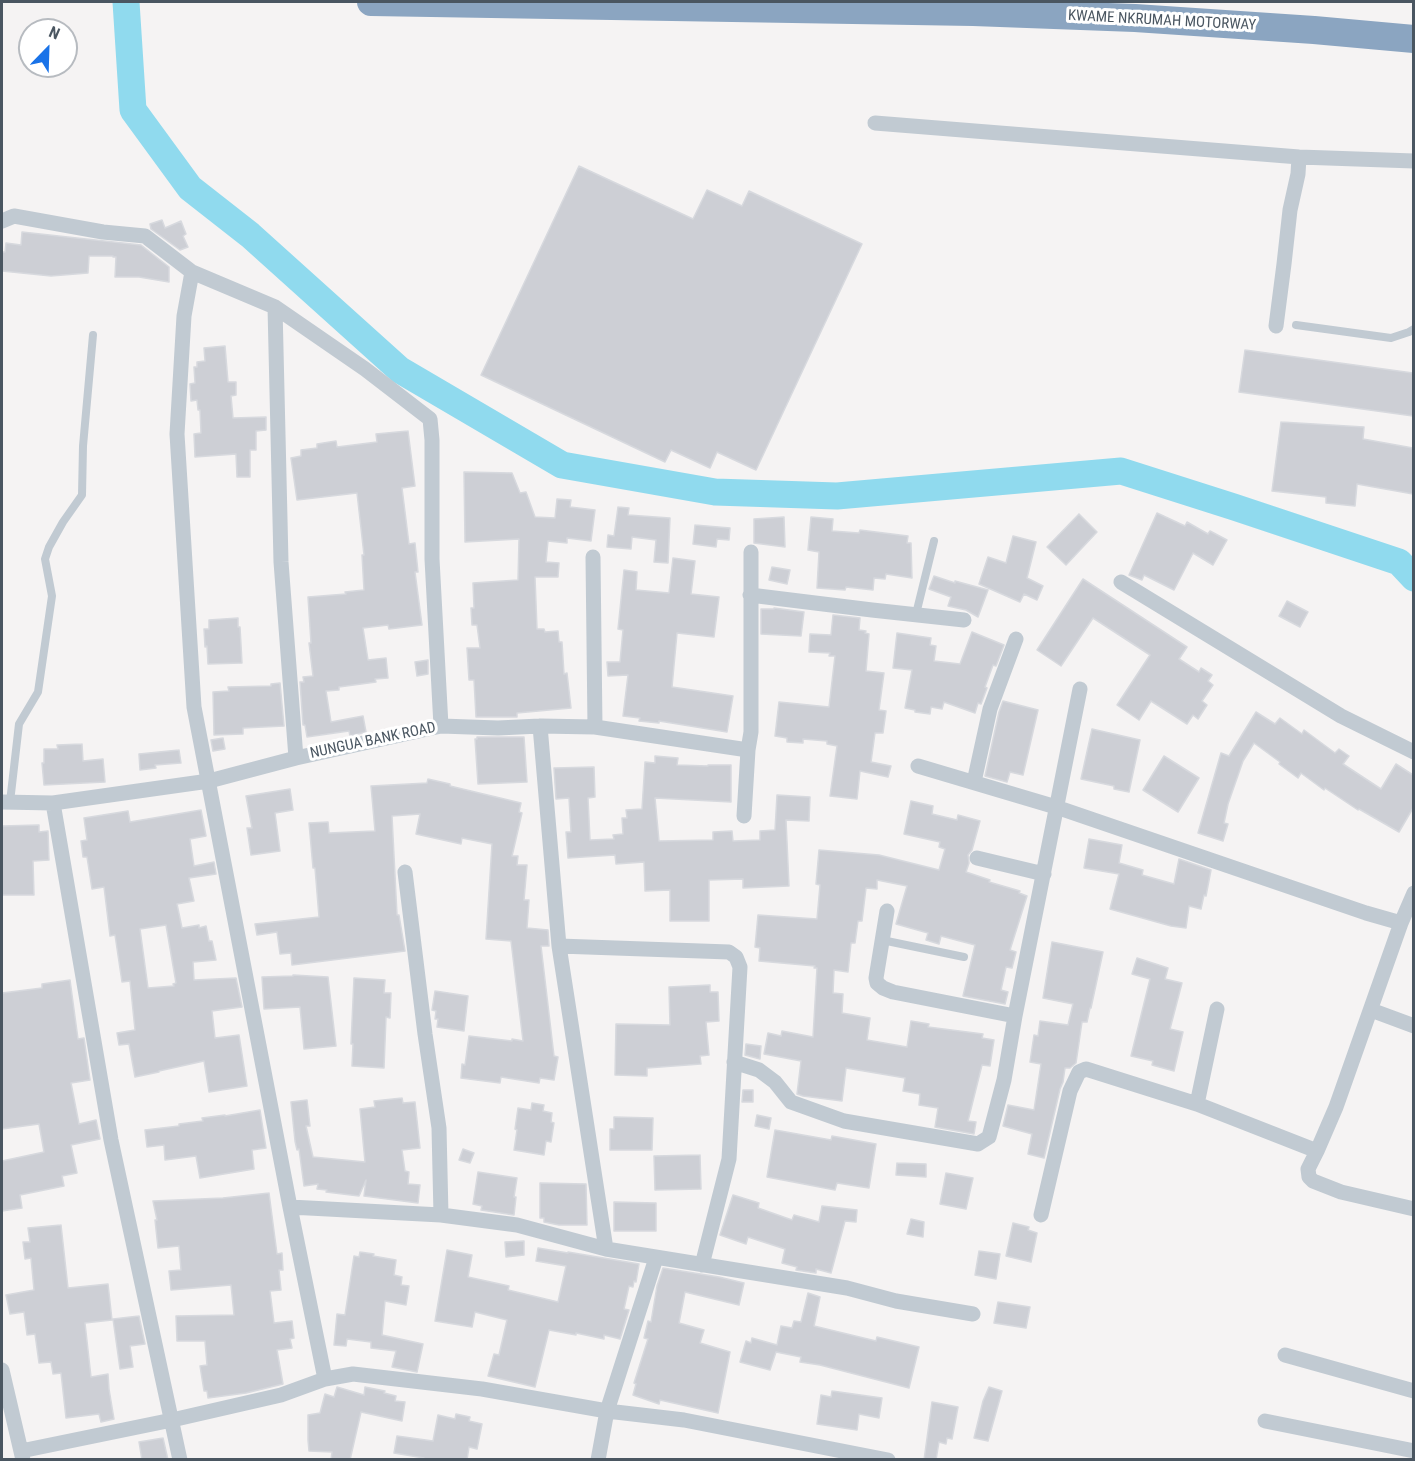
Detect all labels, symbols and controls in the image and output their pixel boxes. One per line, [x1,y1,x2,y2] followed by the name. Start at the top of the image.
[1067,7,1257,35] street label: KWAME NKRUMAH MOTORWAY
[18,18,78,78] north arrow
[46,22,63,43] text: N
[309,719,437,763] street label: NUNGUA BANK ROAD

